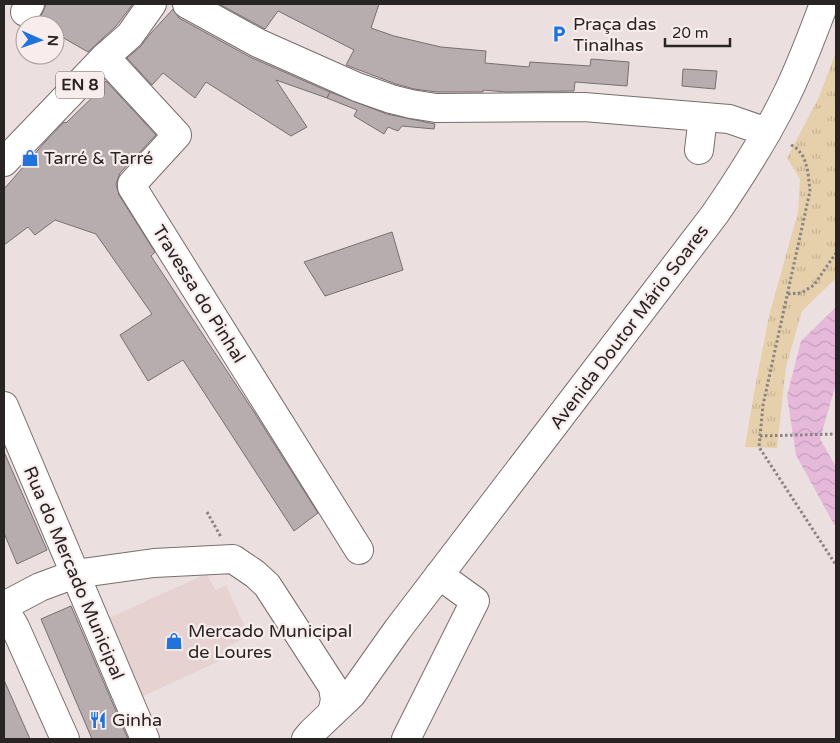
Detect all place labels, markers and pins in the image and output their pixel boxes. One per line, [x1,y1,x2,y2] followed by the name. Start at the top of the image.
[573,13,656,56] place label: Praça das Tinalhas
[549,24,569,44] parking icon: Praça das Tinalhas
[44,147,153,169] place label: Tarré & Tarré
[20,148,40,168] shop icon: Tarré & Tarré
[188,620,352,663] place label: Mercado Municipal de Loures
[164,631,184,651] shop icon: Mercado Municipal de Loures
[112,709,162,731] place label: Ginha
[88,710,108,730] restaurant icon: Ginha

